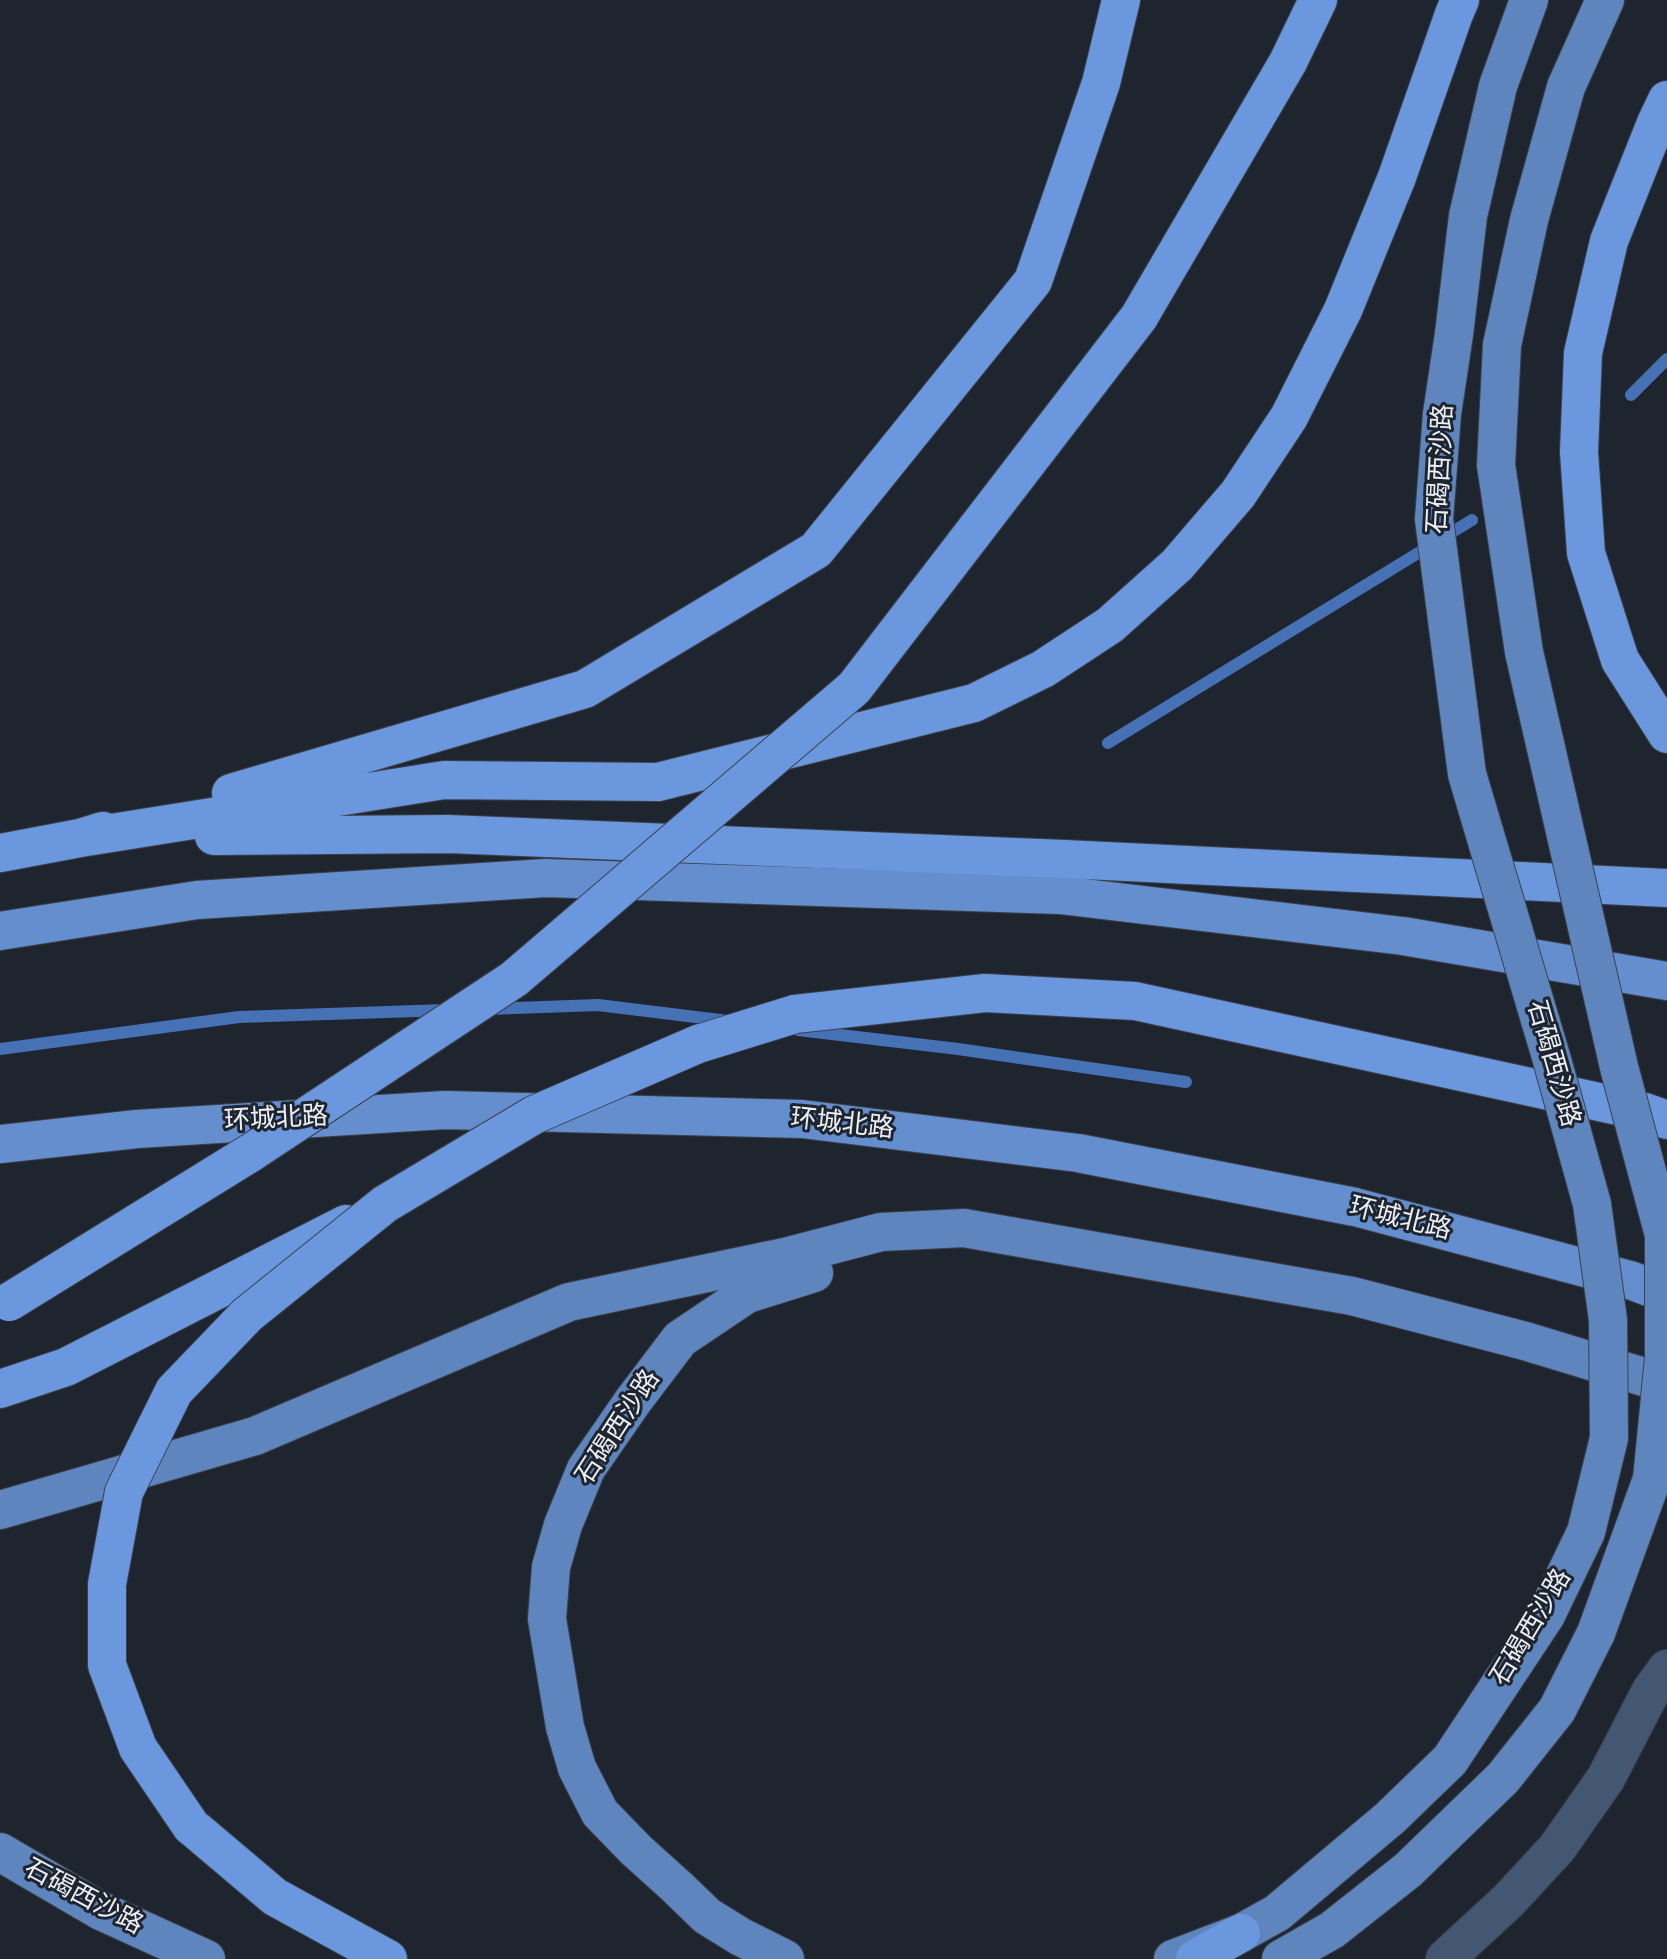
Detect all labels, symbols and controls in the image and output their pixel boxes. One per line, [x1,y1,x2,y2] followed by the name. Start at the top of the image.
[1423,403,1461,535] street label: 石碣西沙路
[1519,997,1585,1131] street label: 石碣西沙路
[223,1102,329,1138] street label: 环城北路
[789,1104,895,1146] street label: 环城北路
[1346,1192,1454,1248] street label: 环城北路
[571,1365,667,1491] street label: 石碣西沙路
[1485,1564,1579,1692] street label: 石碣西沙路
[18,1854,148,1942] street label: 石碣西沙路

